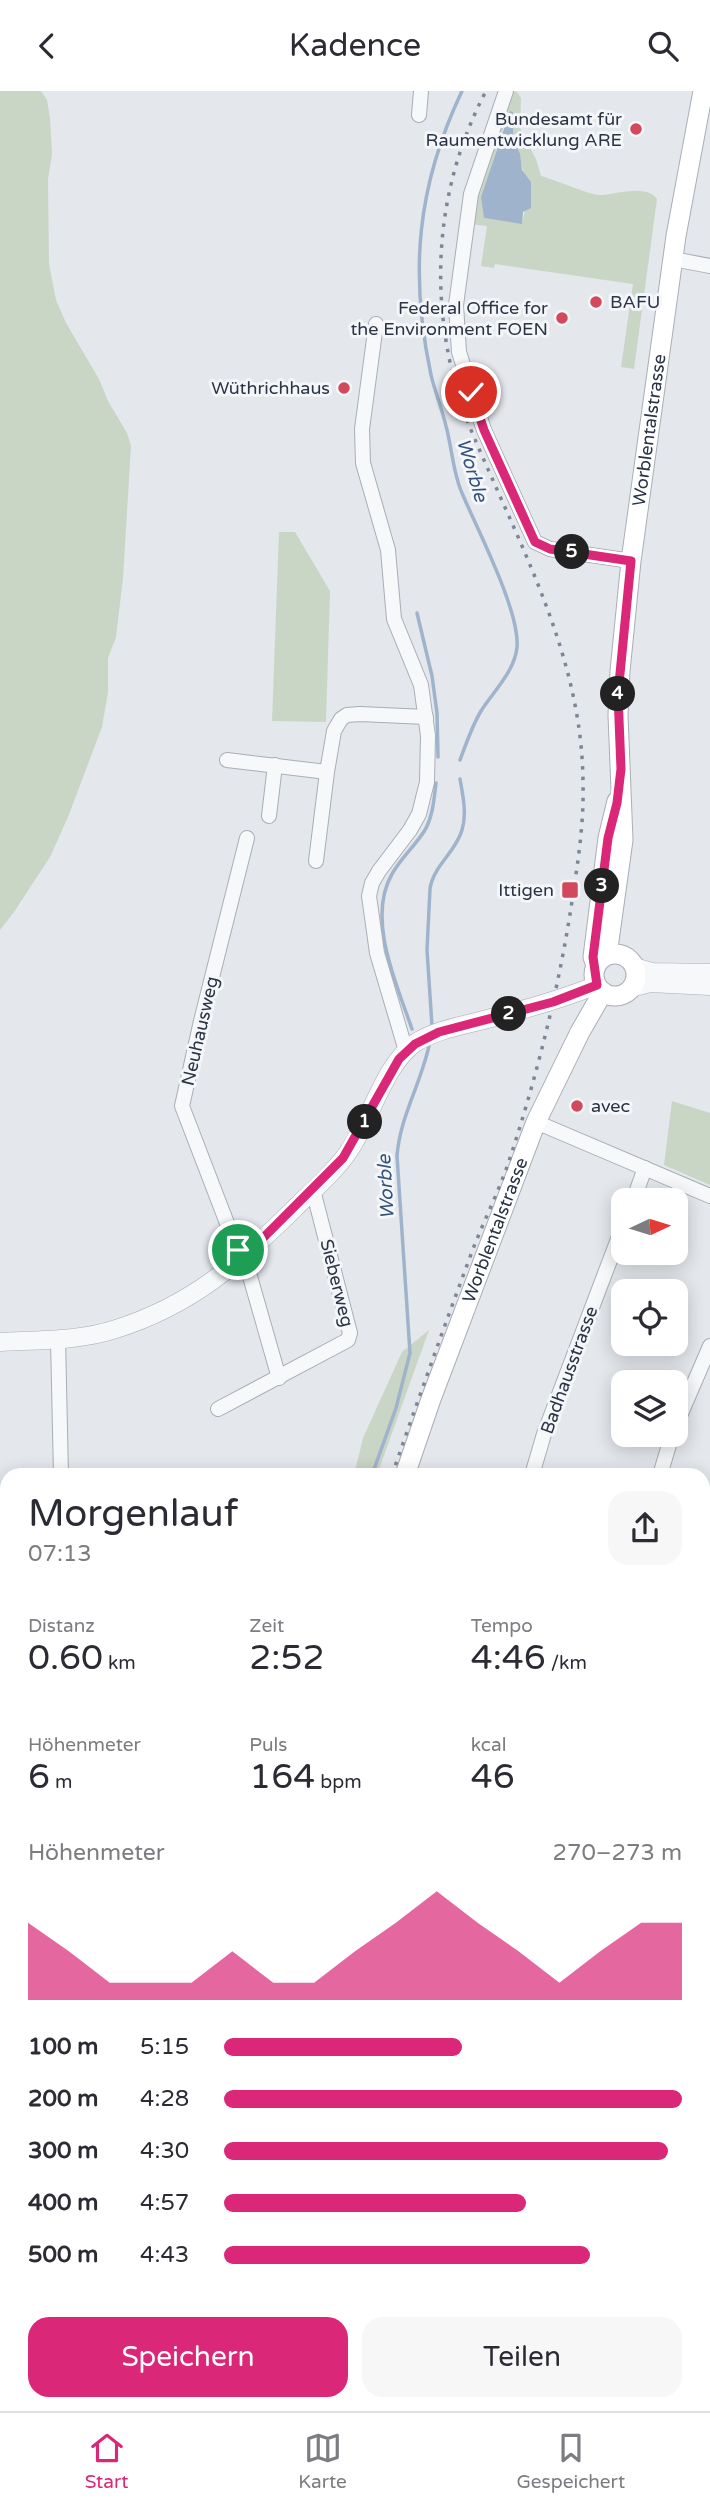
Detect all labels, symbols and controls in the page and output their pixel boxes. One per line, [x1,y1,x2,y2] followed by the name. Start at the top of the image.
[28,27,66,65] icon: back
[289,27,421,65] text: Kadence
[644,27,682,65] icon: search
[426,108,622,151] place label: Bundesamt für Raumentwicklung ARE
[628,121,644,137] marker: Bundesamt für Raumentwicklung ARE
[610,291,661,313] place label: BAFU
[588,294,604,310] marker: BAFU
[350,297,548,340] place label: Federal Office for the Environment FOEN
[554,310,570,326] marker: Federal Office for the Environment FOEN
[628,353,671,508] street label: Worblentalstrasse
[441,362,501,422] pin
[452,373,490,411] icon: check
[211,377,330,399] place label: Wüthrichhaus
[336,380,352,396] marker: Wüthrichhaus
[452,436,492,505] water label: Worble
[554,535,590,569] pin: 5
[566,540,577,562] text: 5
[600,677,636,711] pin: 4
[612,682,623,704] text: 4
[584,869,620,903] pin: 3
[596,874,607,896] text: 3
[498,879,554,901] place label: Ittigen
[560,880,580,900] marker: Ittigen
[177,974,223,1088] street label: Neuhausweg
[491,997,526,1031] pin: 2
[503,1002,514,1024] text: 2
[591,1095,630,1117] place label: avec
[569,1098,585,1114] marker: avec
[348,1105,382,1139] pin: 1
[359,1110,370,1132] text: 1
[373,1153,399,1220] water label: Worble
[458,1154,533,1306] street label: Worblentalstrasse
[611,1188,688,1265] north arrow
[611,1188,688,1447] map controls
[208,1220,268,1280] pin
[219,1231,257,1269] icon: arrive
[315,1237,359,1329] street label: Sieberweg
[611,1279,688,1356] button: locate
[536,1303,602,1437] street label: Badhausstrasse
[611,1370,688,1447] button: layers
[28,1491,238,1537] text: Morgenlauf
[608,1491,682,1565] button: share
[28,1540,92,1568] text: 07:13
[28,1615,95,1637] text: Distanz
[249,1615,284,1637] text: Zeit
[471,1615,533,1637] text: Tempo
[28,1637,103,1679] text: 0.60
[249,1637,324,1679] text: 2:52
[471,1637,546,1679] text: 4:46
[103,1652,136,1674] text: km
[546,1652,587,1674] text: /km
[28,1734,141,1756] text: Höhenmeter
[249,1734,287,1756] text: Puls
[471,1734,506,1756] text: kcal
[28,1756,50,1798] text: 6
[249,1756,315,1798] text: 164
[471,1756,515,1798] text: 46
[50,1771,72,1793] text: m
[315,1771,362,1793] text: bpm
[28,1839,165,1867] text: Höhenmeter
[553,1839,682,1867] text: 270–273 m
[28,2033,98,2061] text: 100 m
[140,2033,189,2061] text: 5:15
[28,2085,98,2113] text: 200 m
[140,2085,189,2113] text: 4:28
[28,2137,98,2165] text: 300 m
[140,2137,189,2165] text: 4:30
[28,2189,98,2217] text: 400 m
[140,2189,189,2217] text: 4:57
[28,2241,98,2269] text: 500 m
[140,2241,189,2269] text: 4:43
[28,2317,348,2397] button: Speichern
[362,2317,682,2397] button: Teilen
[85,2429,129,2493] tab: Start
[298,2429,347,2493] tab: Karte
[516,2429,625,2493] tab: Gespeichert

